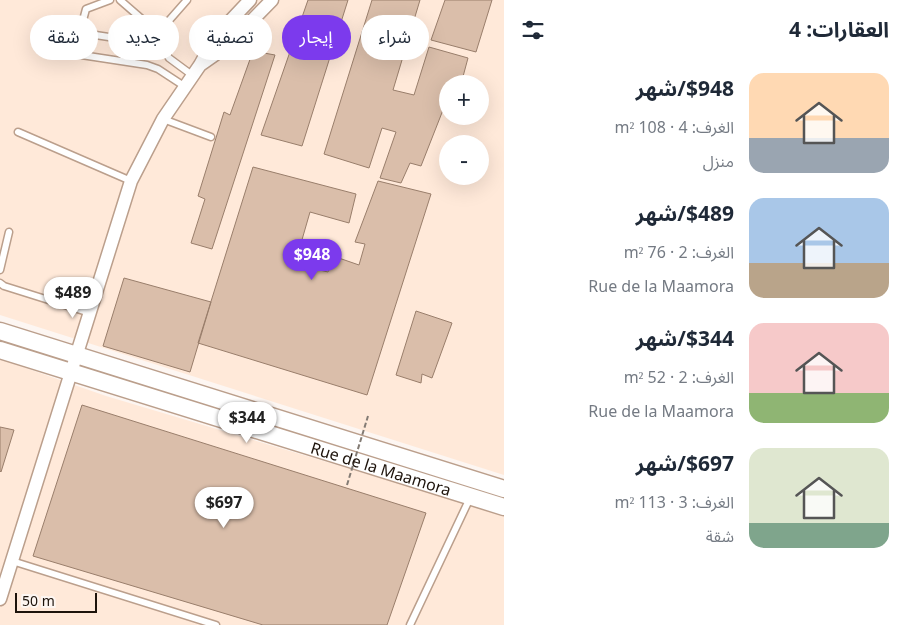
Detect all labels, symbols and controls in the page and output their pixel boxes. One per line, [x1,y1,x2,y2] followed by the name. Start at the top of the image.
[789,8,889,52] text: العقارات: 4
[30,15,98,60] chip: شقة
[108,15,179,60] chip: جديد
[189,15,272,60] chip: تصفية
[282,15,351,60] chip: إيجار
[361,15,429,60] chip: شراء
[519,16,547,44] icon: filters
[636,67,734,111] text: $948/شهر
[439,75,489,185] map controls
[439,75,489,125] button: +
[789,93,849,153] icon: home
[614,111,734,145] text: الغرف: 4 · 108 m²
[439,135,489,185] button: −
[703,145,734,179] text: منزل
[636,192,734,236] text: $489/شهر
[789,218,849,278] icon: home
[624,236,734,270] text: الغرف: 2 · 76 m²
[282,238,342,281] pin: $948
[294,238,330,272] text: $948
[588,270,734,304] text: Rue de la Maamora
[43,276,103,319] pin: $489
[55,276,91,310] text: $489
[636,317,734,361] text: $344/شهر
[789,343,849,403] icon: home
[624,361,734,395] text: الغرف: 2 · 52 m²
[588,395,734,429] text: Rue de la Maamora
[229,401,265,435] text: $344
[217,402,277,444] pin: $344
[306,432,455,508] street label: Rue de la Maamora
[636,442,734,486] text: $697/شهر
[789,468,849,528] icon: home
[194,486,254,529] pin: $697
[206,486,242,520] text: $697
[614,486,734,520] text: الغرف: 3 · 113 m²
[706,520,734,554] text: شقة
[22,587,55,616] text: 50 m
[15,590,98,613] scale bar

